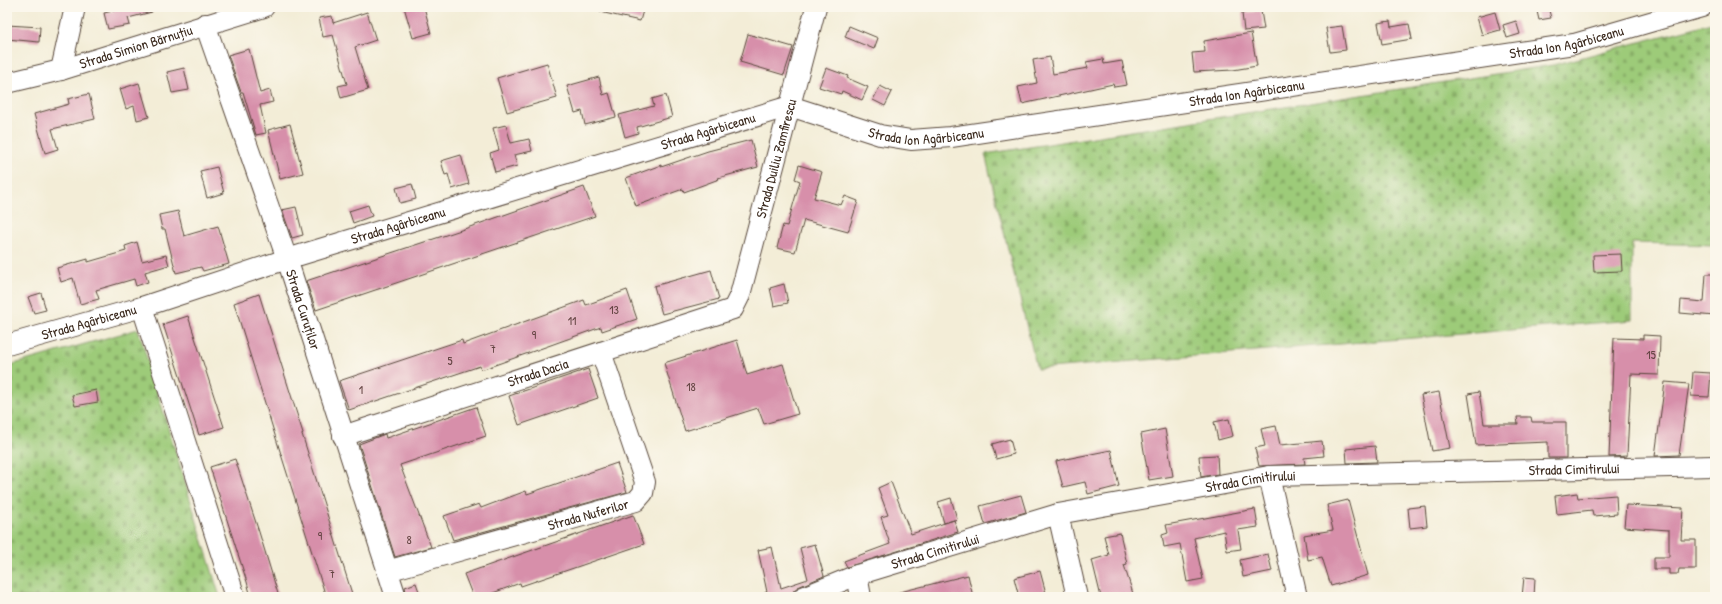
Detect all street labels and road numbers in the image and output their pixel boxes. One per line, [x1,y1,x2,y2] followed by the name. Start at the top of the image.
[77,20,195,73] street label: Strada Simion Bărnuțiu
[1508,20,1626,63] street label: Strada Ion Agârbiceanu
[1188,74,1306,110] street label: Strada Ion Agârbiceanu
[751,96,800,220] street label: Strada Duiliu Zamfirescu
[658,107,758,154] street label: Strada Agârbiceanu
[866,122,985,149] street label: Strada Ion Agârbiceanu
[348,201,448,248] street label: Strada Agârbiceanu
[282,267,326,353] street label: Strada Curuților
[39,299,139,344] street label: Strada Agârbiceanu
[505,353,571,391] street label: Strada Dacia
[1528,458,1620,479] street label: Strada Cimitirului
[1204,465,1296,496] street label: Strada Cimitirului
[545,493,631,534] street label: Strada Nuferilor
[889,528,981,573] street label: Strada Cimitirului

